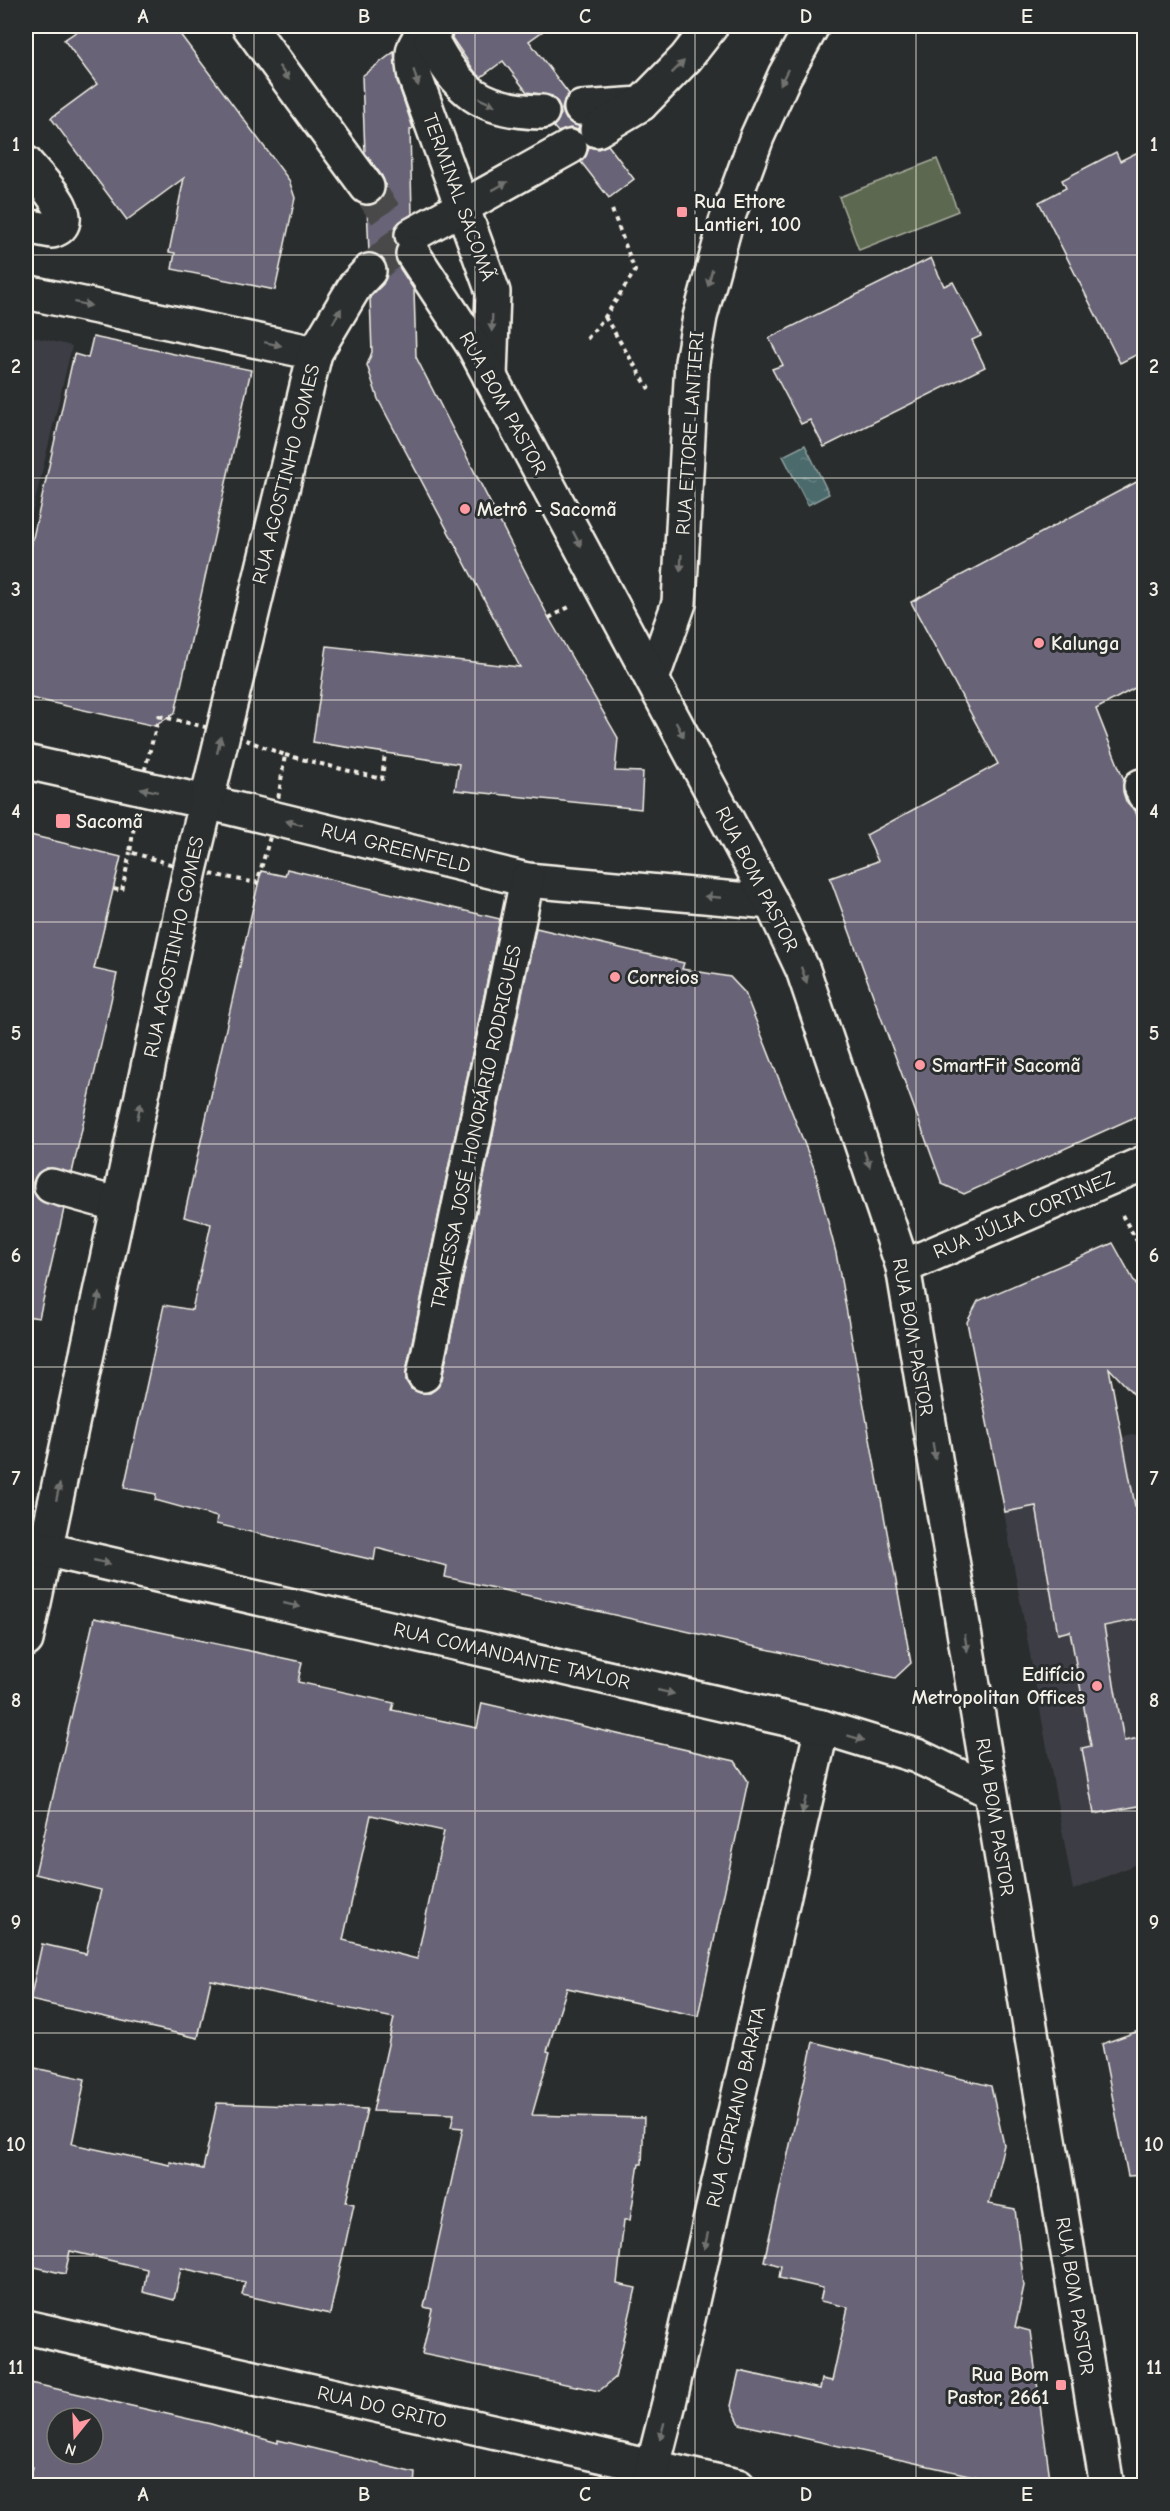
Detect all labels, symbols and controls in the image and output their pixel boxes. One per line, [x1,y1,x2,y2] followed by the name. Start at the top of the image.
[137,5,149,28] text: A
[358,5,370,28] text: B
[579,5,591,28] text: C
[800,5,812,28] text: D
[1021,5,1033,28] text: E
[670,60,684,74] one-way arrow
[277,65,289,80] one-way arrow
[780,68,790,86] one-way arrow
[412,69,422,87] one-way arrow
[478,97,495,106] one-way arrow
[418,110,500,284] street label: TERMINAL SACOMÃ
[12,133,20,156] text: 1
[1150,133,1158,156] text: 1
[492,181,509,191] one-way arrow
[694,190,801,236] place label: Rua Ettore Lantieri, 100
[675,205,689,219] marker: Rua Ettore Lantieri, 100
[705,270,714,288] one-way arrow
[73,300,92,309] one-way arrow
[332,307,342,324] one-way arrow
[488,313,497,332] one-way arrow
[454,328,552,478] street label: RUA BOM PASTOR
[671,330,709,536] street label: RUA ETTORE LANTIERI
[264,340,283,349] one-way arrow
[11,355,21,378] text: 2
[1149,355,1159,378] text: 2
[248,362,324,586] street label: RUA AGOSTINHO GOMES
[477,498,617,521] place label: Metrô - Sacomã
[458,502,472,516] marker: Metrô - Sacomã
[572,531,582,548] one-way arrow
[676,554,686,573] one-way arrow
[11,578,21,601] text: 3
[1149,578,1159,601] text: 3
[1051,632,1119,655] place label: Kalunga
[1032,636,1046,650] marker: Kalunga
[675,722,685,739] one-way arrow
[215,736,225,755] one-way arrow
[139,784,158,794] one-way arrow
[11,800,21,823] text: 4
[1149,800,1159,823] text: 4
[711,803,803,955] street label: RUA BOM PASTOR
[76,810,143,833] place label: Sacomã
[54,812,72,830] marker: Sacomã
[285,818,303,828] one-way arrow
[319,818,473,878] street label: RUA GREENFELD
[139,834,209,1060] street label: RUA AGOSTINHO GOMES
[703,892,722,902] one-way arrow
[425,943,526,1311] street label: TRAVESSA JOSÉ HONORÁRIO RODRIGUES
[627,966,698,989] place label: Correios
[799,966,809,984] one-way arrow
[608,970,622,984] marker: Correios
[11,1022,21,1045] text: 5
[1149,1022,1159,1045] text: 5
[932,1054,1081,1077] place label: SmartFit Sacomã
[913,1058,927,1072] marker: SmartFit Sacomã
[135,1101,144,1120] one-way arrow
[862,1150,872,1168] one-way arrow
[929,1165,1119,1264] street label: RUA JÚLIA CORTINEZ
[11,1244,21,1267] text: 6
[1149,1244,1159,1267] text: 6
[888,1256,938,1418] street label: RUA BOM PASTOR
[94,1292,103,1311] one-way arrow
[929,1441,938,1460] one-way arrow
[12,1467,21,1490] text: 7
[1150,1467,1159,1490] text: 7
[53,1483,63,1501] one-way arrow
[93,1557,112,1567] one-way arrow
[283,1601,302,1611] one-way arrow
[391,1618,633,1694] street label: RUA COMANDANTE TAYLOR
[961,1634,970,1653] one-way arrow
[912,1663,1085,1709] place label: Edifício Metropolitan Offices
[1090,1679,1104,1693] marker: Edifício Metropolitan Offices
[657,1687,676,1697] one-way arrow
[11,1689,21,1712] text: 8
[1149,1689,1159,1712] text: 8
[847,1734,865,1743] one-way arrow
[971,1736,1019,1898] street label: RUA BOM PASTOR
[799,1796,808,1815] one-way arrow
[11,1911,21,1934] text: 9
[1149,1911,1159,1934] text: 9
[702,2004,770,2210] street label: RUA CIPRIANO BARATA
[6,2133,26,2156] text: 10
[1144,2133,1164,2156] text: 10
[1051,2215,1099,2377] street label: RUA BOM PASTOR
[700,2232,710,2250] one-way arrow
[8,2356,24,2379] text: 11
[1146,2356,1162,2379] text: 11
[947,2363,1049,2409] place label: Rua Bom Pastor, 2661
[1054,2378,1068,2392] marker: Rua Bom Pastor, 2661
[315,2381,449,2433] street label: RUA DO GRITO
[45,2406,105,2466] north arrow
[656,2422,666,2440] one-way arrow
[63,2439,78,2459] text: N
[137,2483,149,2506] text: A
[358,2483,370,2506] text: B
[579,2483,591,2506] text: C
[800,2483,812,2506] text: D
[1021,2483,1033,2506] text: E

